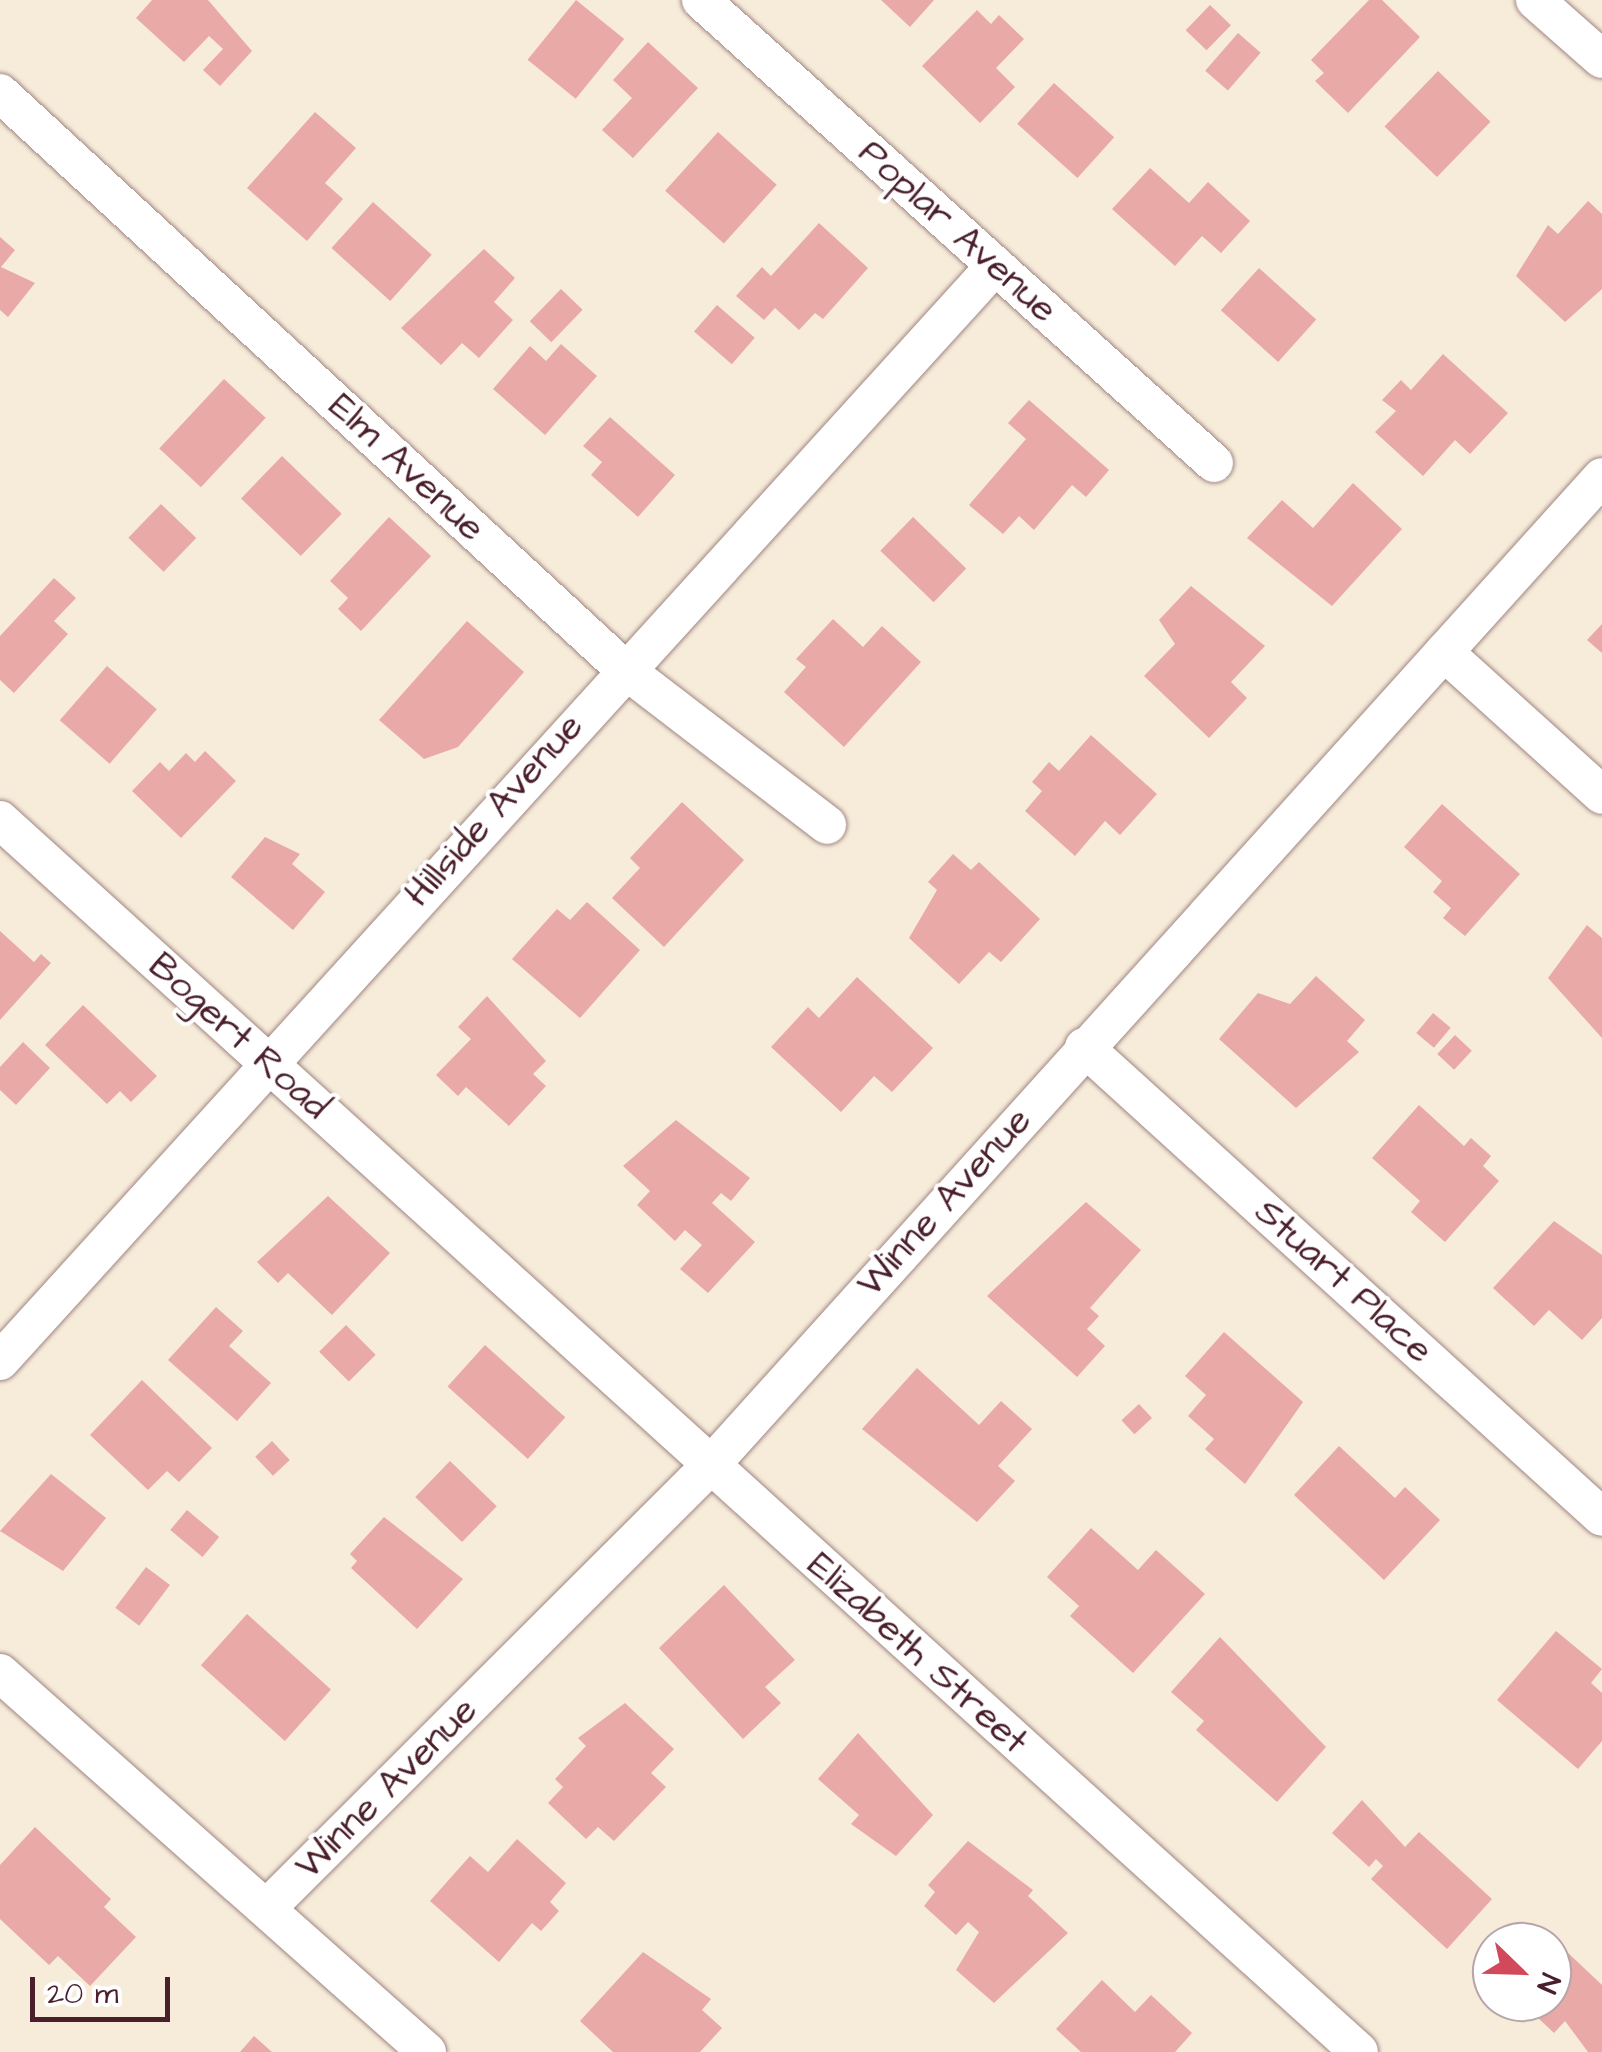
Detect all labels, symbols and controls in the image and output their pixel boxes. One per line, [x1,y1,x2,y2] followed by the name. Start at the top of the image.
[848,131,1066,333] street label: Poplar Avenue
[319,384,493,552] street label: Elm Avenue
[396,705,594,917] street label: Hillside Avenue
[138,944,338,1130] street label: Bogert Road
[848,1099,1042,1307] street label: Winne Avenue
[1244,1190,1442,1374] street label: Stuart Place
[797,1543,1037,1765] street label: Elizabeth Street
[286,1688,488,1890] street label: Winne Avenue
[1472,1922,1572,2022] north arrow
[35,1957,175,2019] scale bar
[1527,1967,1570,1999] text: N
[47,1973,118,2015] text: 20 m

